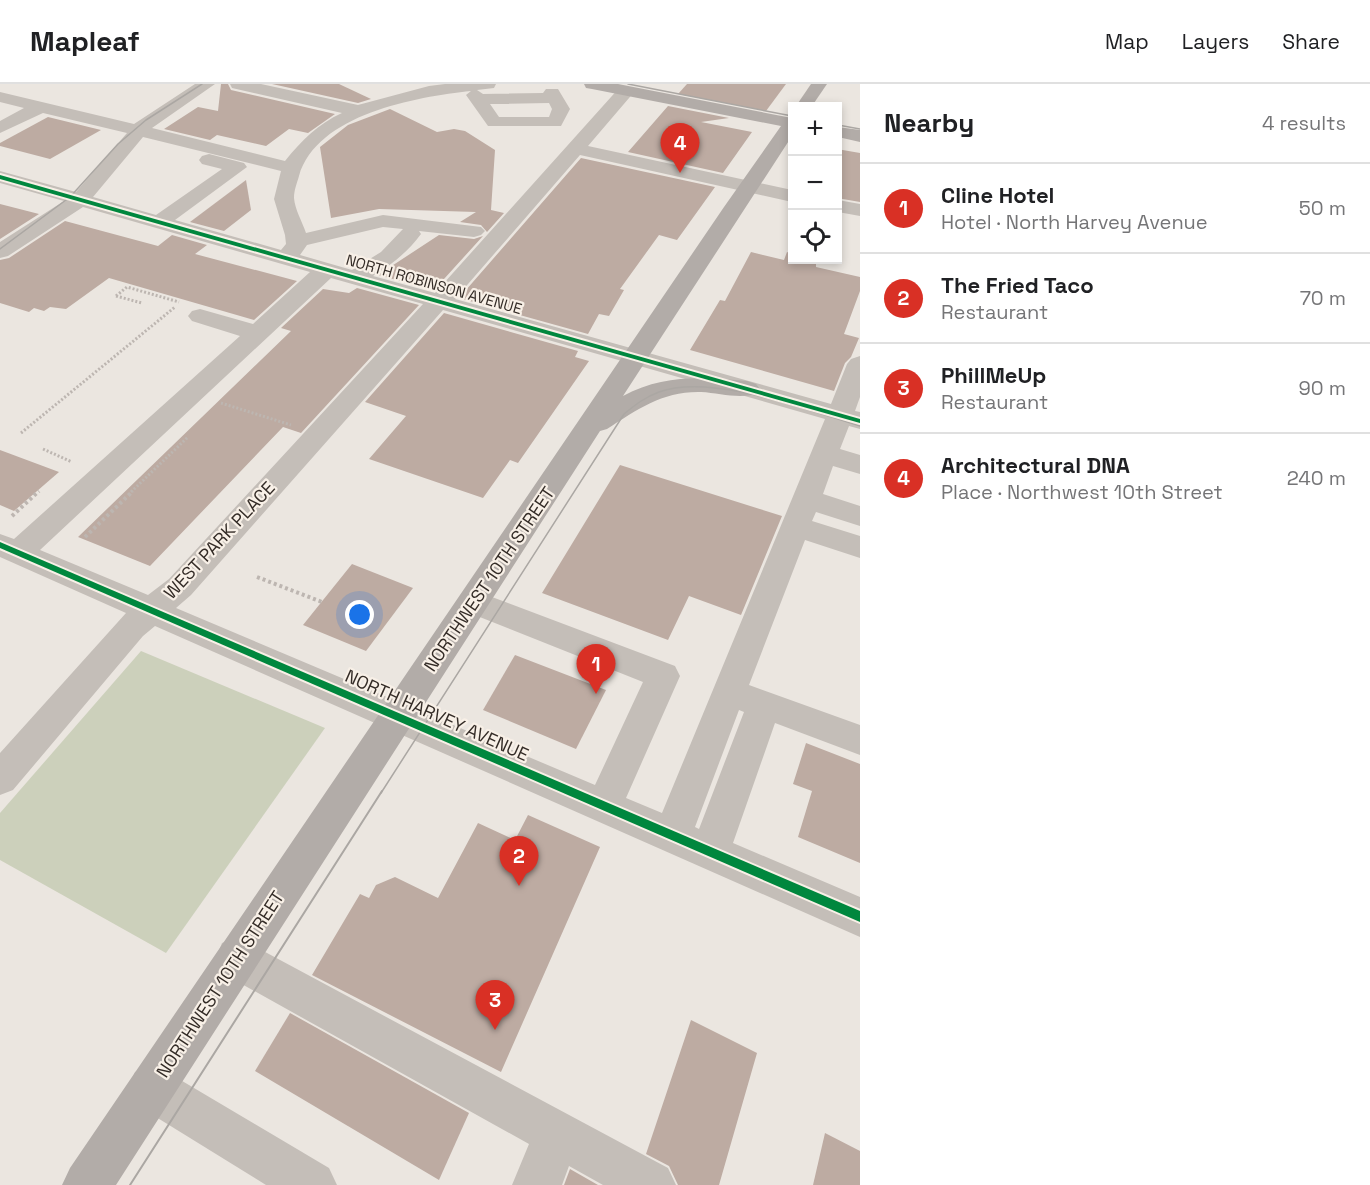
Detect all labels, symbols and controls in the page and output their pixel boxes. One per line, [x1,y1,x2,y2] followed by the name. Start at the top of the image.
[30,23,140,59] text: Mapleaf
[1105,28,1149,55] text: Map
[1182,28,1249,55] text: Layers
[1282,28,1340,55] text: Share
[788,102,842,264] map controls
[788,102,842,156] button: +
[884,106,974,140] text: Nearby
[1262,110,1346,136] text: 4 results
[660,124,700,173] pin: 4
[788,156,842,210] button: −
[941,181,1054,209] text: Cline Hotel
[899,195,908,221] text: 1
[1299,195,1346,221] text: 50 m
[941,209,1208,235] text: Hotel · North Harvey Avenue
[788,210,842,264] button: locate
[344,250,524,318] street label: NORTH ROBINSON AVENUE
[941,271,1094,299] text: The Fried Taco
[898,285,909,311] text: 2
[1300,285,1346,311] text: 70 m
[941,299,1048,325] text: Restaurant
[941,361,1046,389] text: PhillMeUp
[897,375,910,401] text: 3
[1299,375,1346,401] text: 90 m
[941,389,1048,415] text: Restaurant
[941,451,1130,479] text: Architectural DNA
[897,465,910,491] text: 4
[1287,465,1346,491] text: 240 m
[159,476,279,604] street label: WEST PARK PLACE
[941,479,1223,505] text: Place · Northwest 10th Street
[419,482,560,676] street label: NORTHWEST 10TH STREET
[345,600,374,629] your location
[576,644,616,694] pin: 1
[342,664,532,766] street label: NORTH HARVEY AVENUE
[500,836,538,886] pin: 2
[151,886,289,1082] street label: NORTHWEST 10TH STREET
[476,980,514,1030] pin: 3

